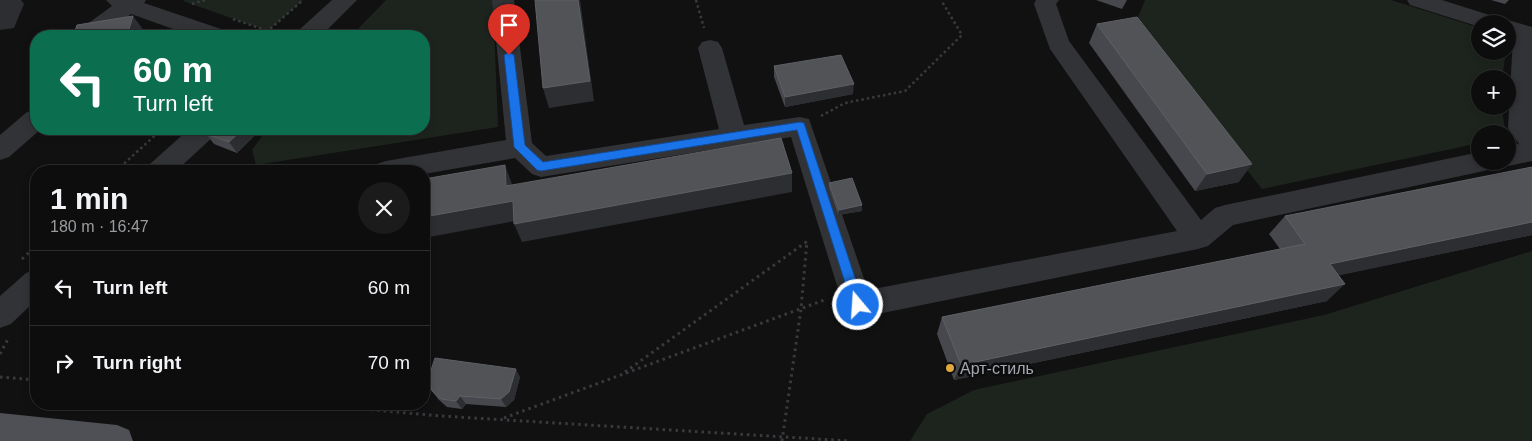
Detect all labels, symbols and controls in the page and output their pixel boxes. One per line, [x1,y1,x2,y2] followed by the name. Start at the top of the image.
[488,4,530,55] pin
[495,11,523,39] icon: arrive
[1471,15,1516,170] map controls
[1471,15,1516,60] button: layers
[50,50,115,115] icon: left
[133,50,213,89] text: 60 m
[1471,70,1516,115] button: +
[133,91,213,116] text: Turn left
[1471,125,1516,170] button: −
[50,182,128,215] text: 1 min
[358,182,410,234] button: close
[50,218,149,235] text: 180 m · 16:47
[50,274,78,302] icon: left
[93,277,168,298] text: Turn left
[368,277,410,298] text: 60 m
[831,278,883,330] position arrow
[50,349,78,377] icon: right
[93,352,181,373] text: Turn right
[368,352,410,373] text: 70 m
[960,360,1034,377] place label: Арт-стиль
[944,362,956,374] marker: Арт-стиль

